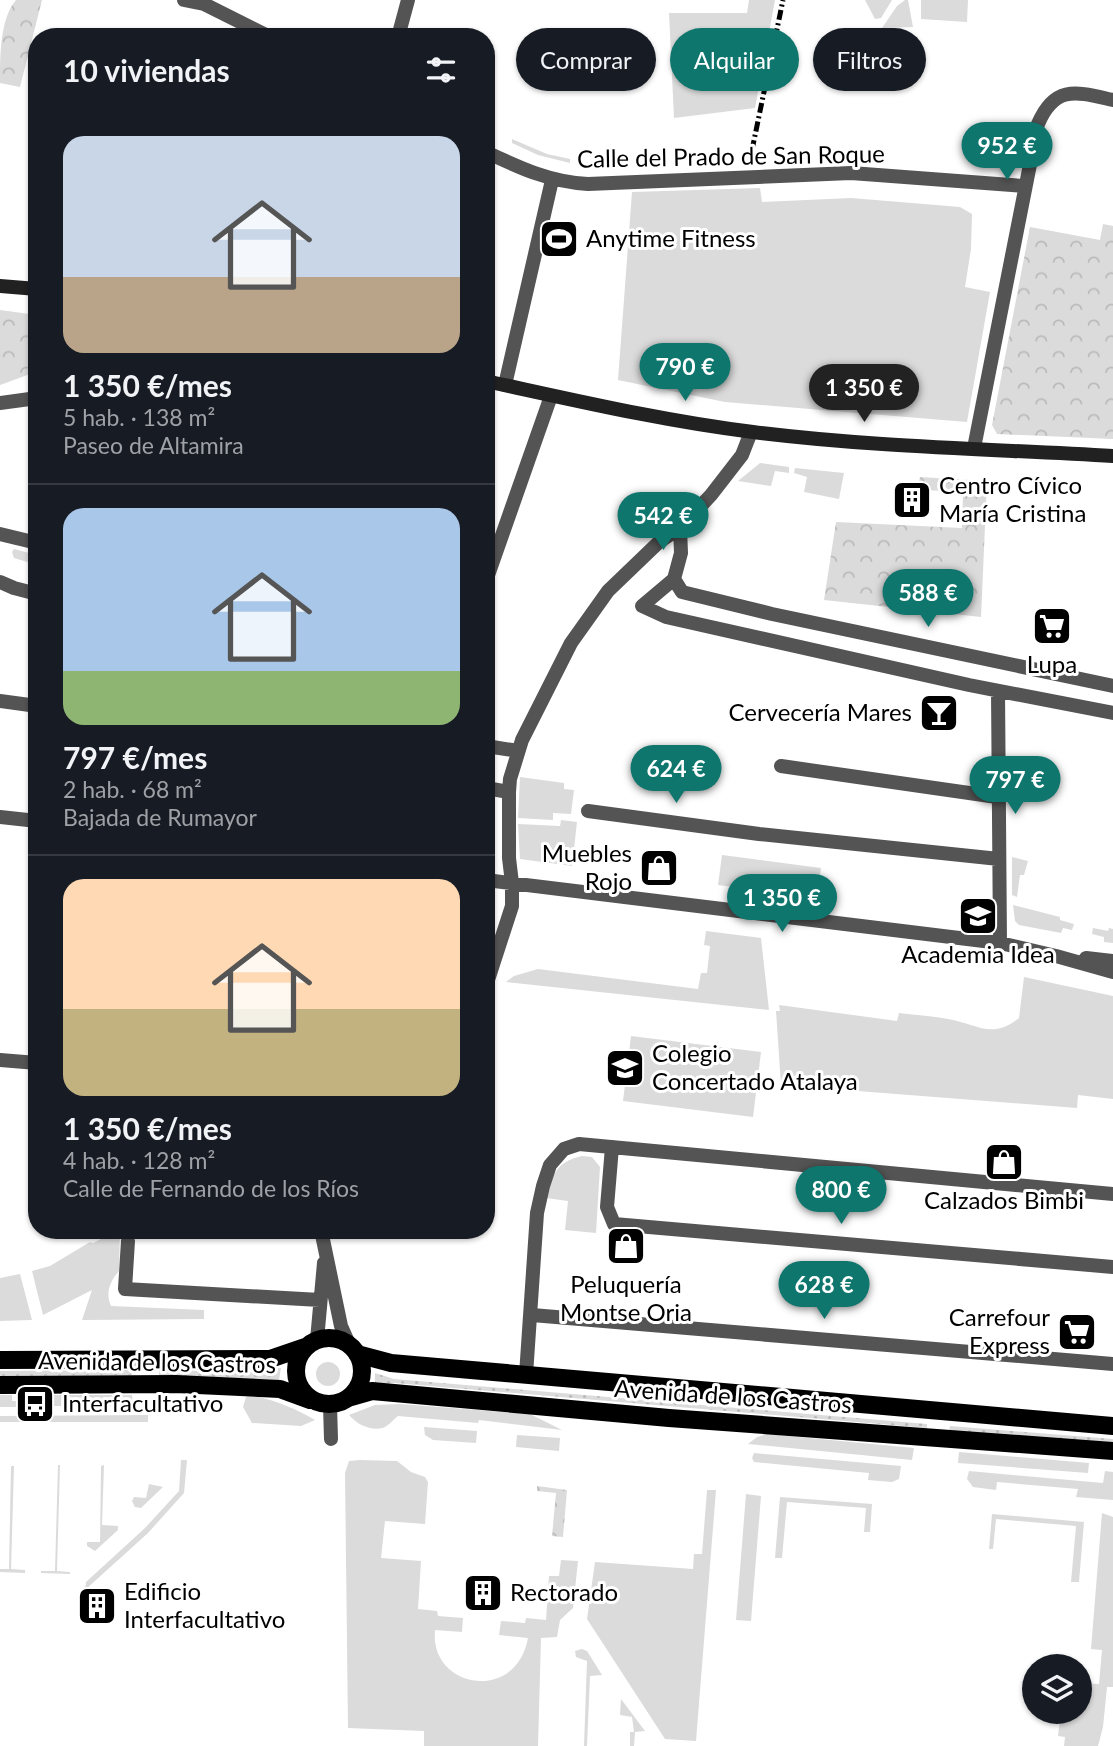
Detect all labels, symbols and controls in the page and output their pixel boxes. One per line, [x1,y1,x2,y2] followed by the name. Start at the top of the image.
[516,28,656,91] chip: Comprar
[670,28,799,91] chip: Alquilar
[813,28,926,91] chip: Filtros
[422,51,460,89] icon: filters
[63,52,230,88] text: 10 viviendas
[958,122,1056,182] pin: 952 €
[978,131,1036,159] text: 952 €
[577,138,885,173] street label: Calle del Prado de San Roque
[199,182,325,308] icon: home
[538,218,580,260] sports icon: Anytime Fitness
[586,223,756,252] place label: Anytime Fitness
[636,344,734,403] pin: 790 €
[656,352,714,380] text: 790 €
[799,364,929,424] pin: 1 350 €
[63,367,232,403] text: 1 350 €/mes
[825,373,903,401] text: 1 350 €
[63,403,215,431] text: 5 hab. · 138 m²
[63,431,244,459] text: Paseo de Altamira
[939,470,1086,527] place label: Centro Cívico María Cristina
[891,479,933,521] building icon: Centro Cívico María Cristina
[614,492,712,552] pin: 542 €
[634,501,692,529] text: 542 €
[199,554,325,680] icon: home
[879,570,977,629] pin: 588 €
[899,578,957,606] text: 588 €
[1031,605,1073,647] supermarket icon: Lupa
[1027,649,1077,678] place label: Lupa
[918,692,960,734] bar icon: Cervecería Mares
[728,697,912,726] place label: Cervecería Mares
[63,739,207,775] text: 797 €/mes
[627,746,725,805] pin: 624 €
[647,754,705,782] text: 624 €
[966,756,1064,816] pin: 797 €
[986,765,1044,793] text: 797 €
[63,775,202,803] text: 2 hab. · 68 m²
[63,803,257,831] text: Bajada de Rumayor
[542,838,632,895] place label: Muebles Rojo
[638,847,680,889] shop icon: Muebles Rojo
[717,874,847,934] pin: 1 350 €
[743,883,821,911] text: 1 350 €
[957,895,999,937] school or university icon: Academia Idea
[199,925,325,1051] icon: home
[901,939,1055,968] place label: Academia Idea
[652,1038,858,1095] place label: Colegio Concertado Atalaya
[604,1047,646,1089] school or university icon: Colegio Concertado Atalaya
[63,1110,232,1146] text: 1 350 €/mes
[983,1141,1025,1183] shop icon: Calzados Bimbi
[63,1146,215,1174] text: 4 hab. · 128 m²
[792,1166,890,1226] pin: 800 €
[63,1174,359,1202] text: Calle de Fernando de los Ríos
[812,1175,870,1203] text: 800 €
[924,1185,1084,1214] place label: Calzados Bimbi
[605,1225,647,1267] shop icon: Peluquería Montse Oria
[775,1262,873,1321] pin: 628 €
[560,1269,692,1326] place label: Peluquería Montse Oria
[795,1270,853,1298] text: 628 €
[949,1302,1050,1359] place label: Carrefour Express
[1056,1311,1098,1353] supermarket icon: Carrefour Express
[38,1345,276,1378] street label: Avenida de los Castros
[613,1373,853,1418] street label: Avenida de los Castros
[14,1383,56,1425] bus stop icon: Interfacultativo
[62,1388,223,1417] place label: Interfacultativo
[462,1572,504,1614] building icon: Rectorado
[124,1576,285,1633] place label: Edificio Interfacultativo
[510,1577,618,1606] place label: Rectorado
[76,1585,118,1627] building icon: Edificio Interfacultativo
[1022,1654,1092,1724] map controls
[1022,1654,1092,1724] button: layers

